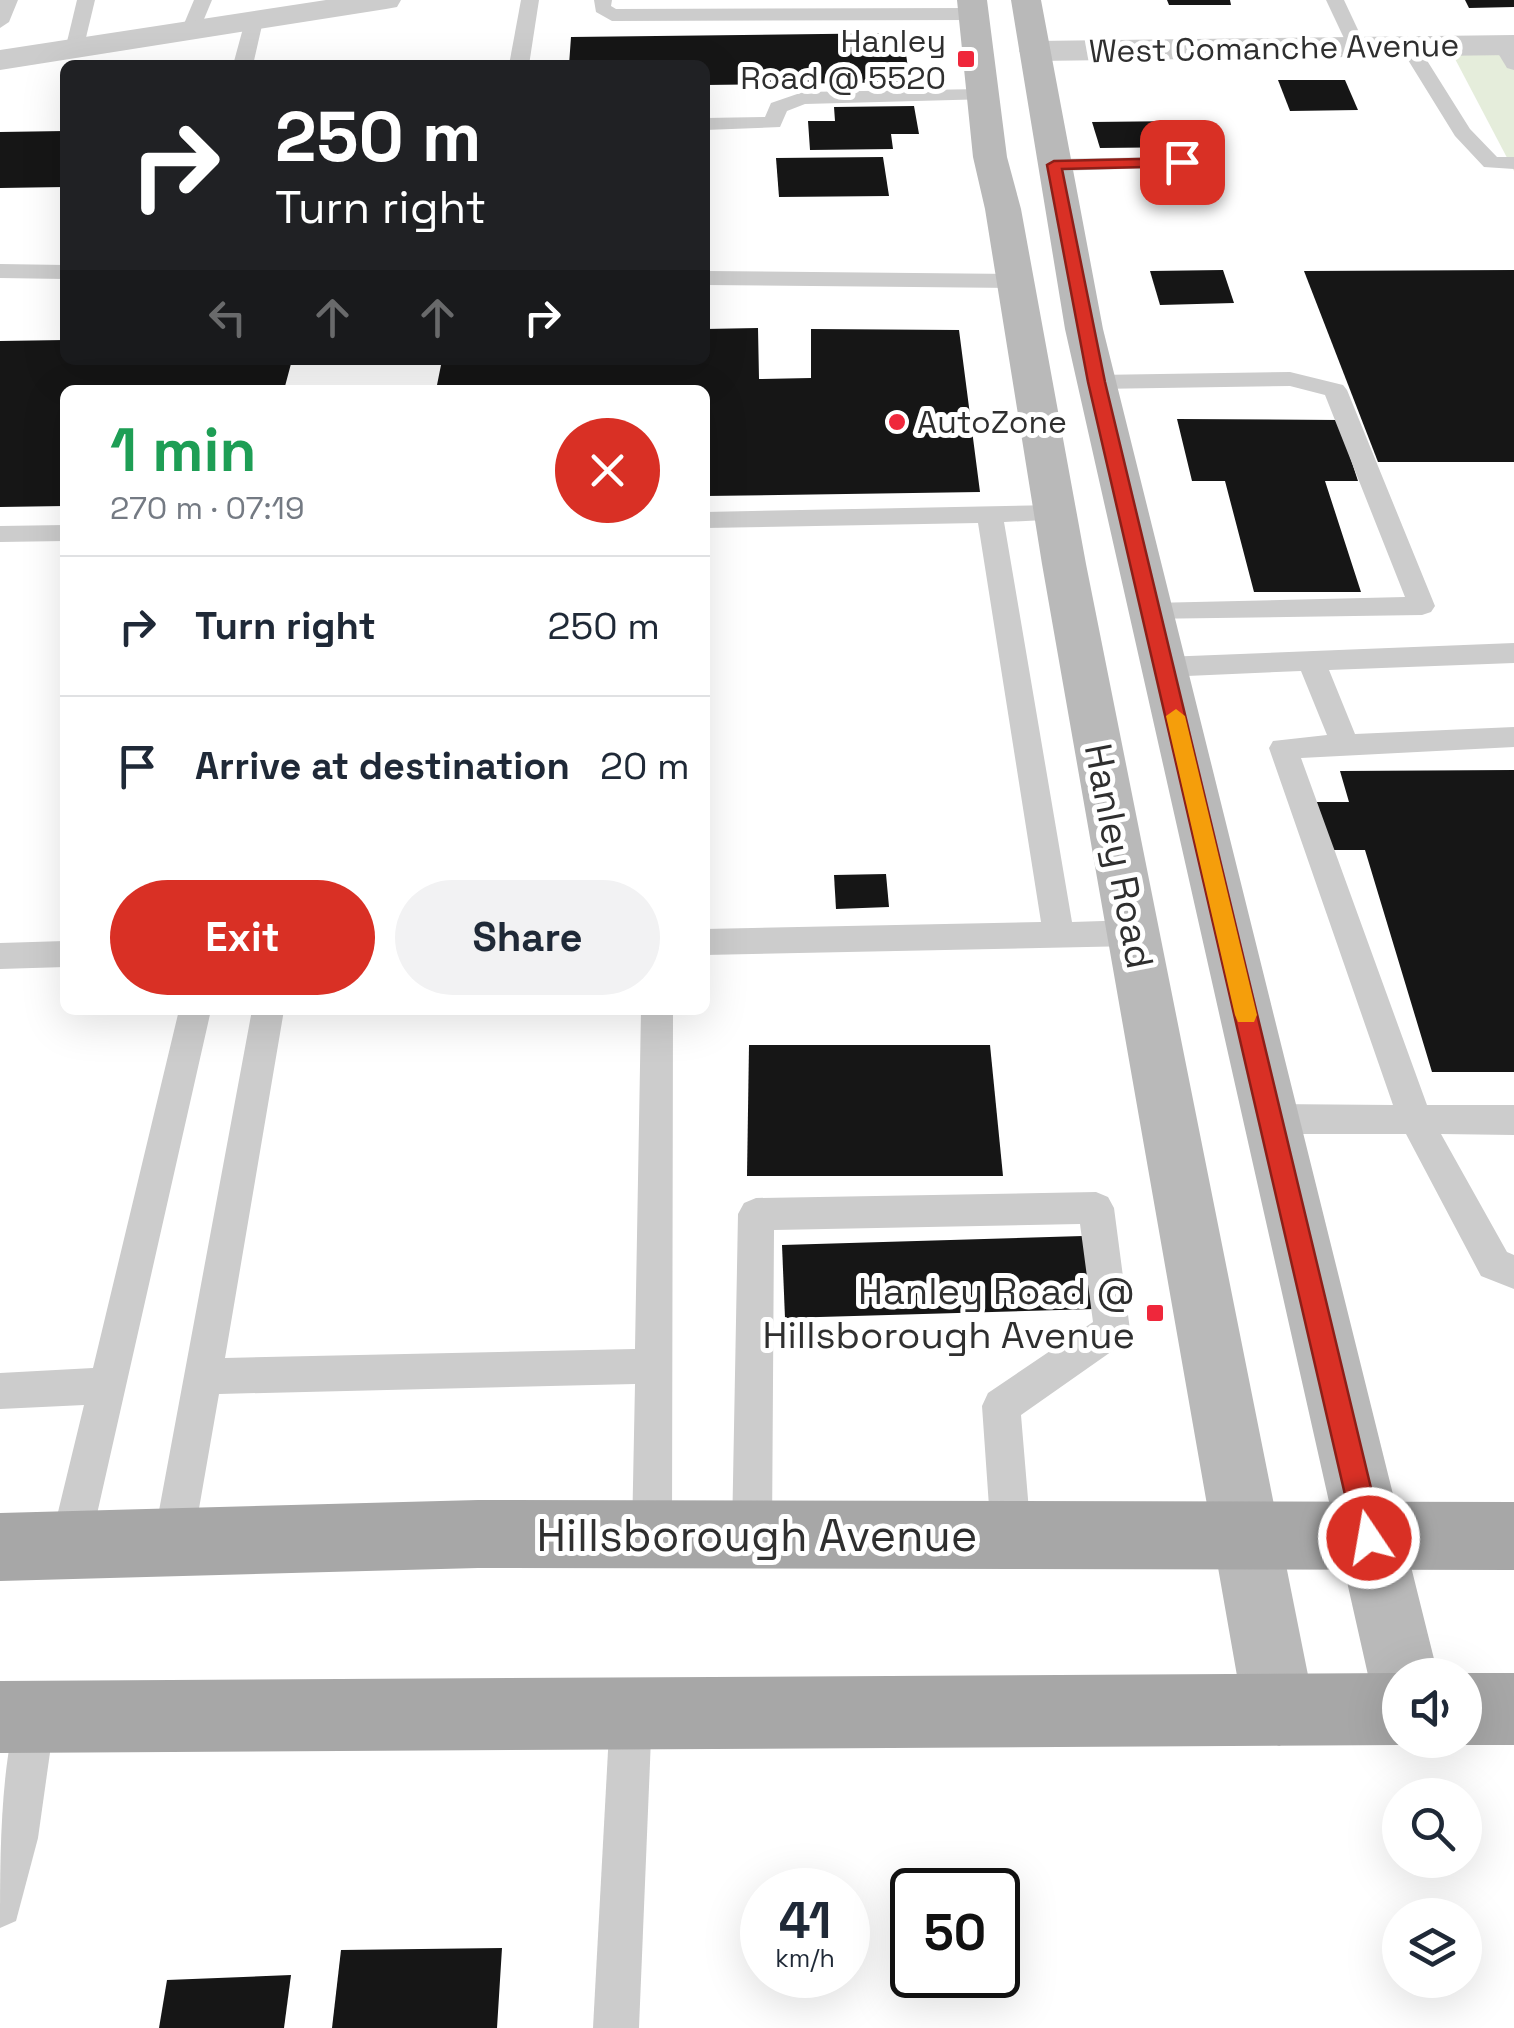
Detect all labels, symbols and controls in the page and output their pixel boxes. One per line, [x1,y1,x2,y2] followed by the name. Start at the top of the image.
[740,21,946,98] place label: Hanley Road @ 5520
[1089,25,1459,71] street label: West Comanche Avenue
[955,48,977,70] marker: Hanley Road @ 5520
[275,92,482,181] text: 250 m
[110,100,240,230] icon: right
[1140,120,1225,205] pin
[1155,135,1210,190] icon: arrive
[275,179,486,236] text: Turn right
[200,290,255,345] icon: left
[305,290,360,345] icon: ahead
[410,290,465,345] icon: ahead
[515,290,570,345] icon: right
[917,402,1067,442] place label: AutoZone
[886,411,908,433] marker: AutoZone
[110,412,257,489] text: 1 min
[555,418,660,523] button: close
[110,488,305,528] text: 270 m · 07:19
[110,599,165,654] icon: right
[195,602,376,650] text: Turn right
[548,602,660,650] text: 250 m
[110,739,165,794] icon: arrive
[1074,739,1164,973] street label: Hanley Road
[195,742,570,790] text: Arrive at destination
[600,742,690,790] text: 20 m
[110,880,375,995] button: Exit
[395,880,660,995] button: Share
[763,1267,1135,1359] place label: Hanley Road @ Hillsborough Avenue
[1144,1302,1166,1324] marker: Hanley Road @ Hillsborough Avenue
[1317,1486,1421,1590] position arrow
[537,1507,977,1564] street label: Hillsborough Avenue
[1382,1658,1482,1998] map controls
[1382,1658,1482,1758] button: sound
[1382,1778,1482,1878] button: search
[890,1868,1020,1998] speed limit sign: 50
[779,1889,831,1953] text: 41
[1382,1898,1482,1998] button: layers
[775,1942,835,1974] text: km/h

